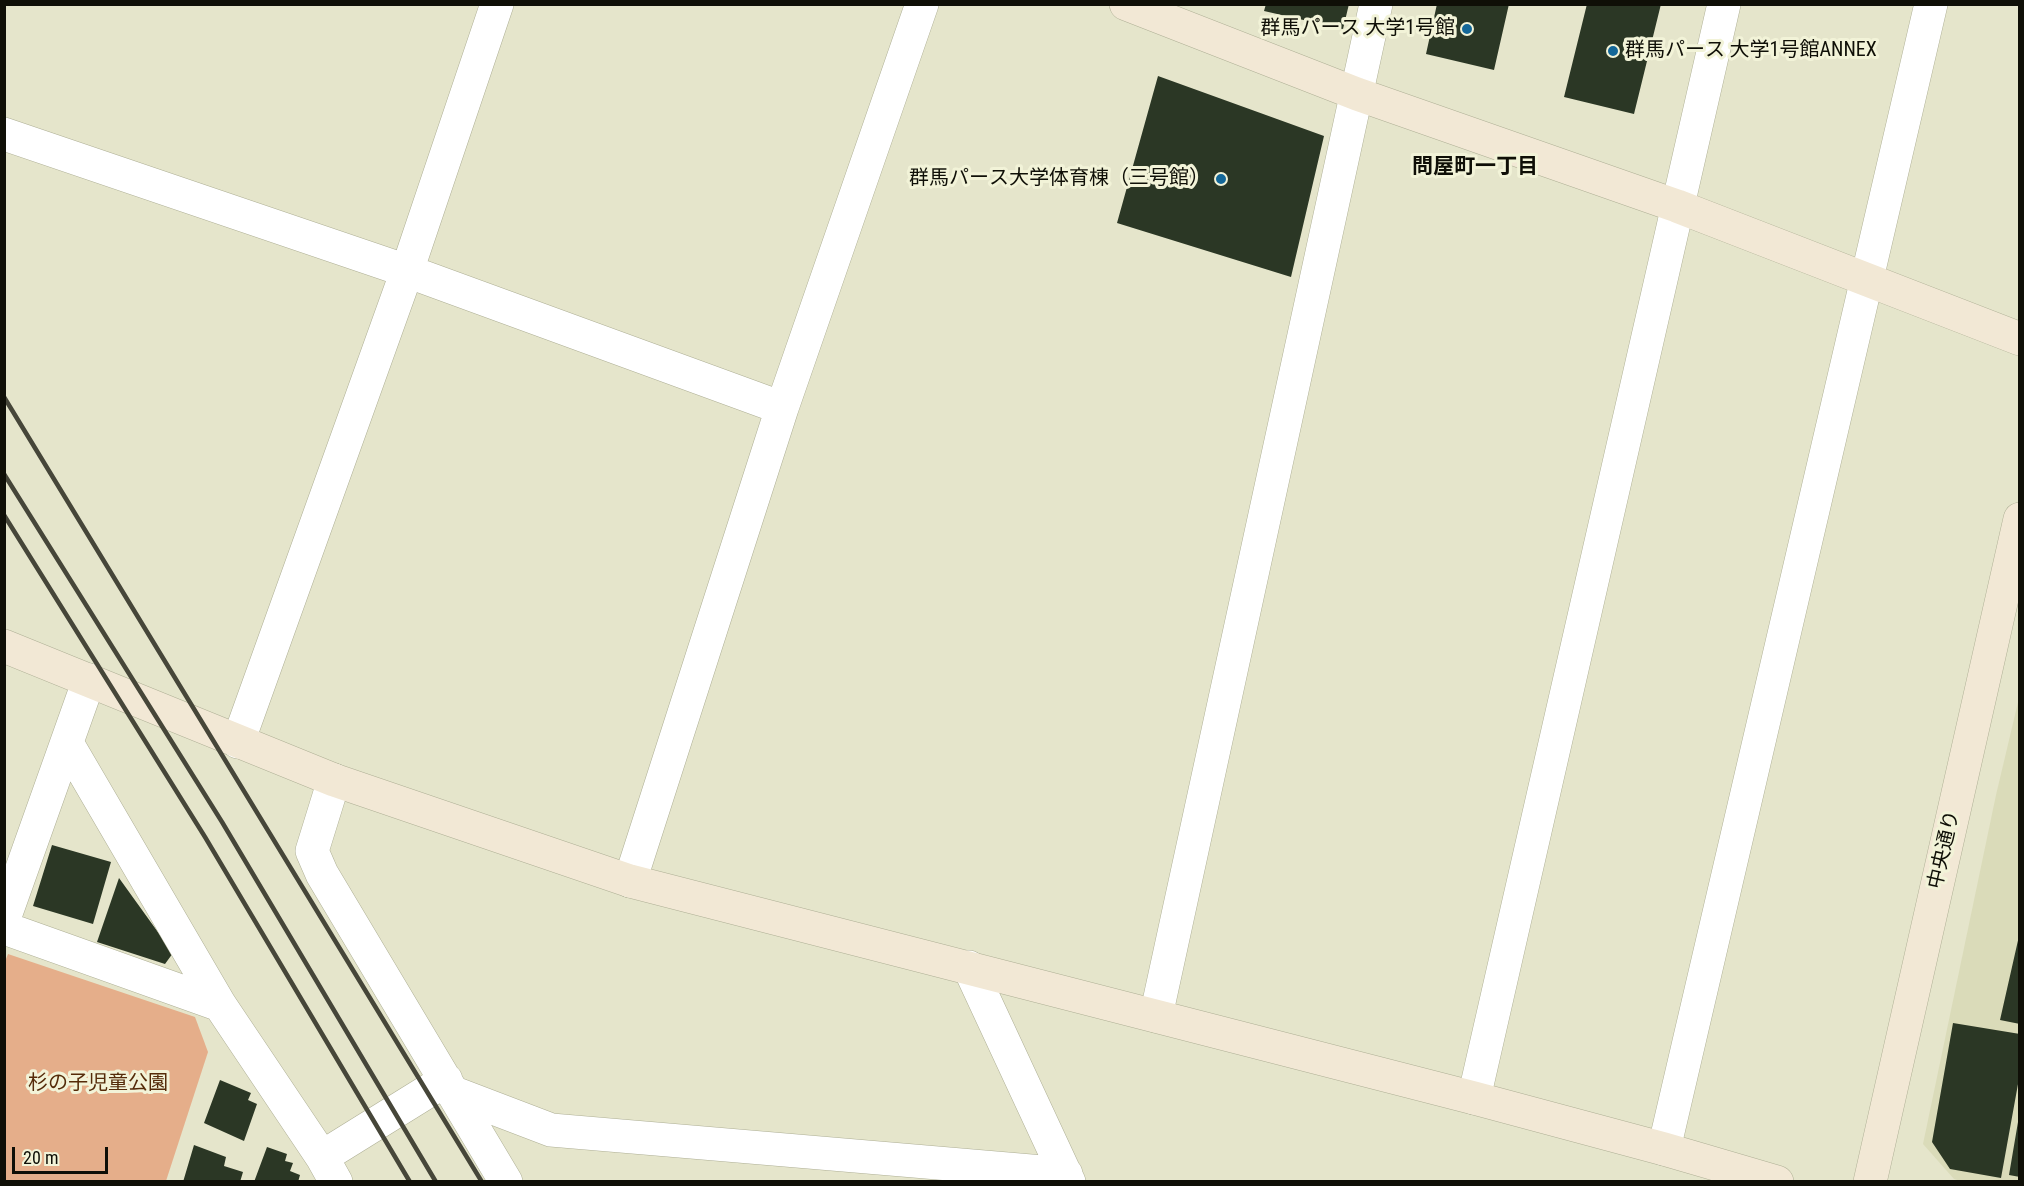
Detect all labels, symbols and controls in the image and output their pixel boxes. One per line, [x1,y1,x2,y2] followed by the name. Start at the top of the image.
[1261,17,1455,41] place label: 群馬パース 大学1号館
[1460,22,1474,36] marker: 群馬パース 大学1号館
[1625,39,1877,63] place label: 群馬パース 大学1号館ANNEX
[1606,44,1620,58] marker: 群馬パース 大学1号館ANNEX
[1412,155,1538,181] district label: 問屋町一丁目
[909,167,1209,191] place label: 群馬パース大学体育棟（三号館）
[1214,172,1228,186] marker: 群馬パース大学体育棟（三号館）
[1924,808,1966,892] street label: 中央通り
[28,1072,168,1096] park label: 杉の子児童公園
[15,1135,111,1173] scale bar
[23,1147,58,1168] text: 20 m

